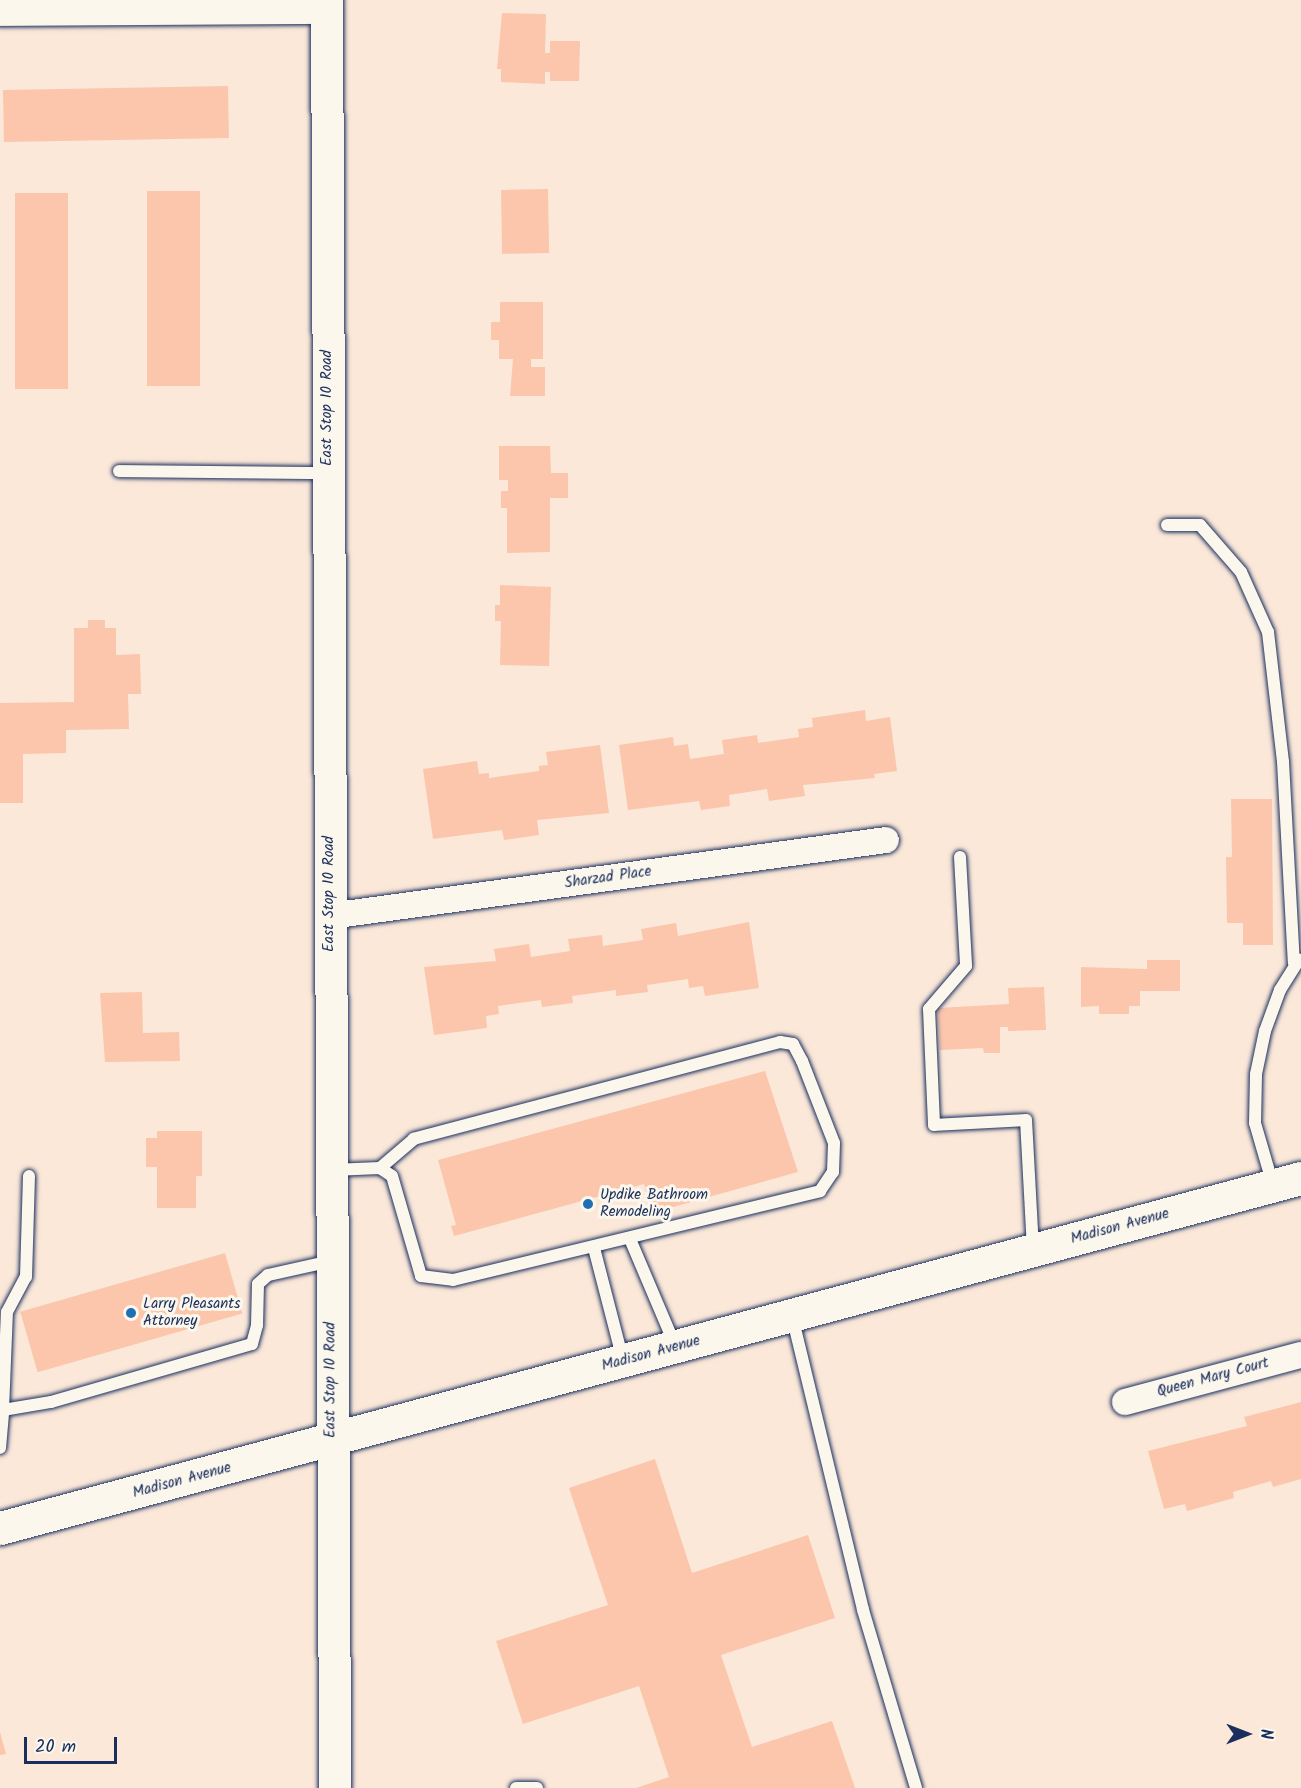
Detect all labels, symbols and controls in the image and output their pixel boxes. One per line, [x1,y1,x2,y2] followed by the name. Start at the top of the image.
[319,350,337,466] street label: East Stop 10 Road
[321,836,339,952] street label: East Stop 10 Road
[563,863,653,893] street label: Sharzad Place
[600,1186,708,1221] place label: Updike Bathroom Remodeling
[581,1197,595,1211] marker: Updike Bathroom Remodeling
[1069,1205,1171,1249] street label: Madison Avenue
[143,1295,240,1330] place label: Larry Pleasants Attorney
[124,1306,138,1320] marker: Larry Pleasants Attorney
[322,1322,340,1438] street label: East Stop 10 Road
[600,1332,702,1376] street label: Madison Avenue
[1155,1354,1271,1402] street label: Queen Mary Court
[131,1459,233,1503] street label: Madison Avenue
[1217,1704,1277,1764] north arrow
[27,1725,120,1763] scale bar
[1253,1729,1278,1739] text: N
[35,1733,76,1762] text: 20 m

